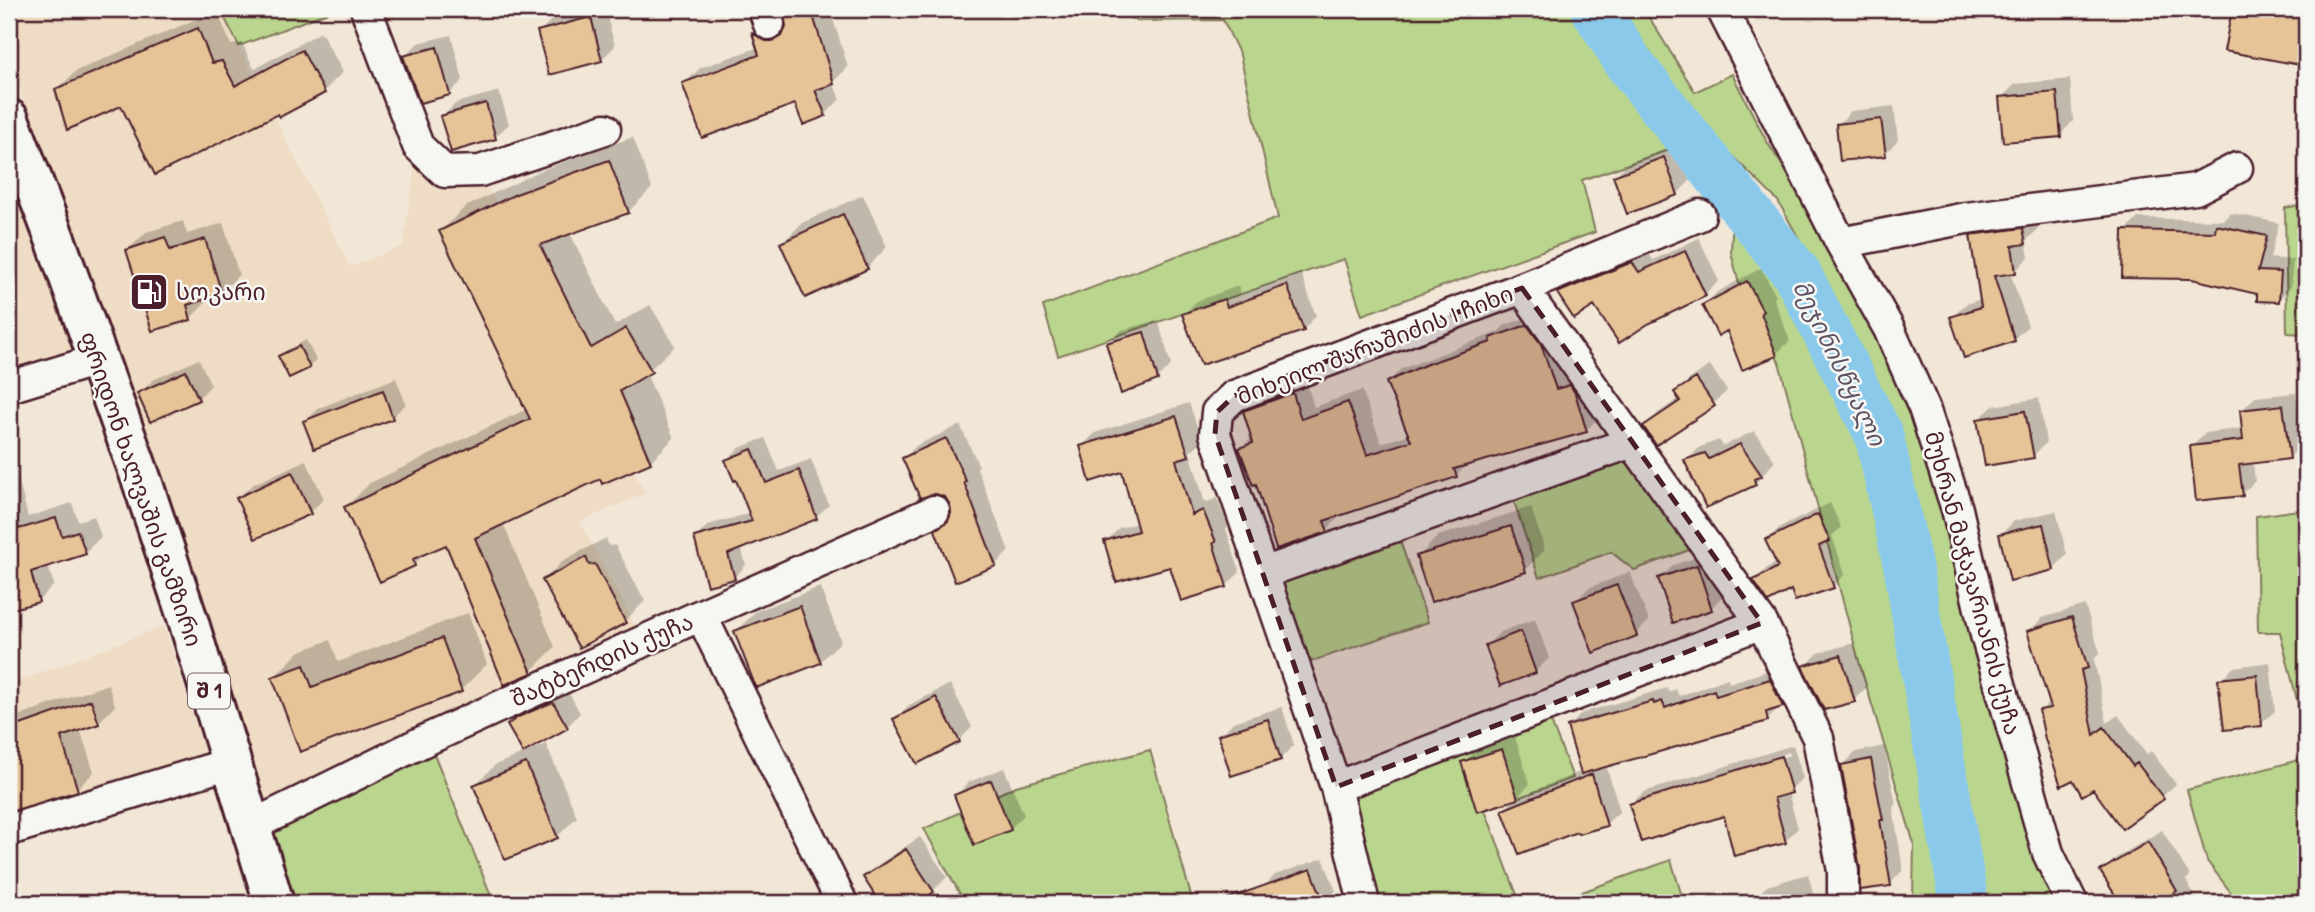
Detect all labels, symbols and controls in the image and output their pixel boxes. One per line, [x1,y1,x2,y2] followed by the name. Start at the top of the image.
[128,271,170,313] fuel station icon: სოკარი
[1786,275,1894,452] water label: მეჯინისწყალი
[176,276,266,307] place label: სოკარი
[1232,277,1517,412] street label: მიხეილ შარაშიძის I ჩიხი
[73,327,210,651] street label: ფრიდონ ხალვაშის გამზირი
[1918,428,2029,738] street label: მუხრან მაჭავარიანის ქუჩა
[506,605,698,714] street label: შატბერდის ქუჩა
[188,674,230,708] road number: შ 1

